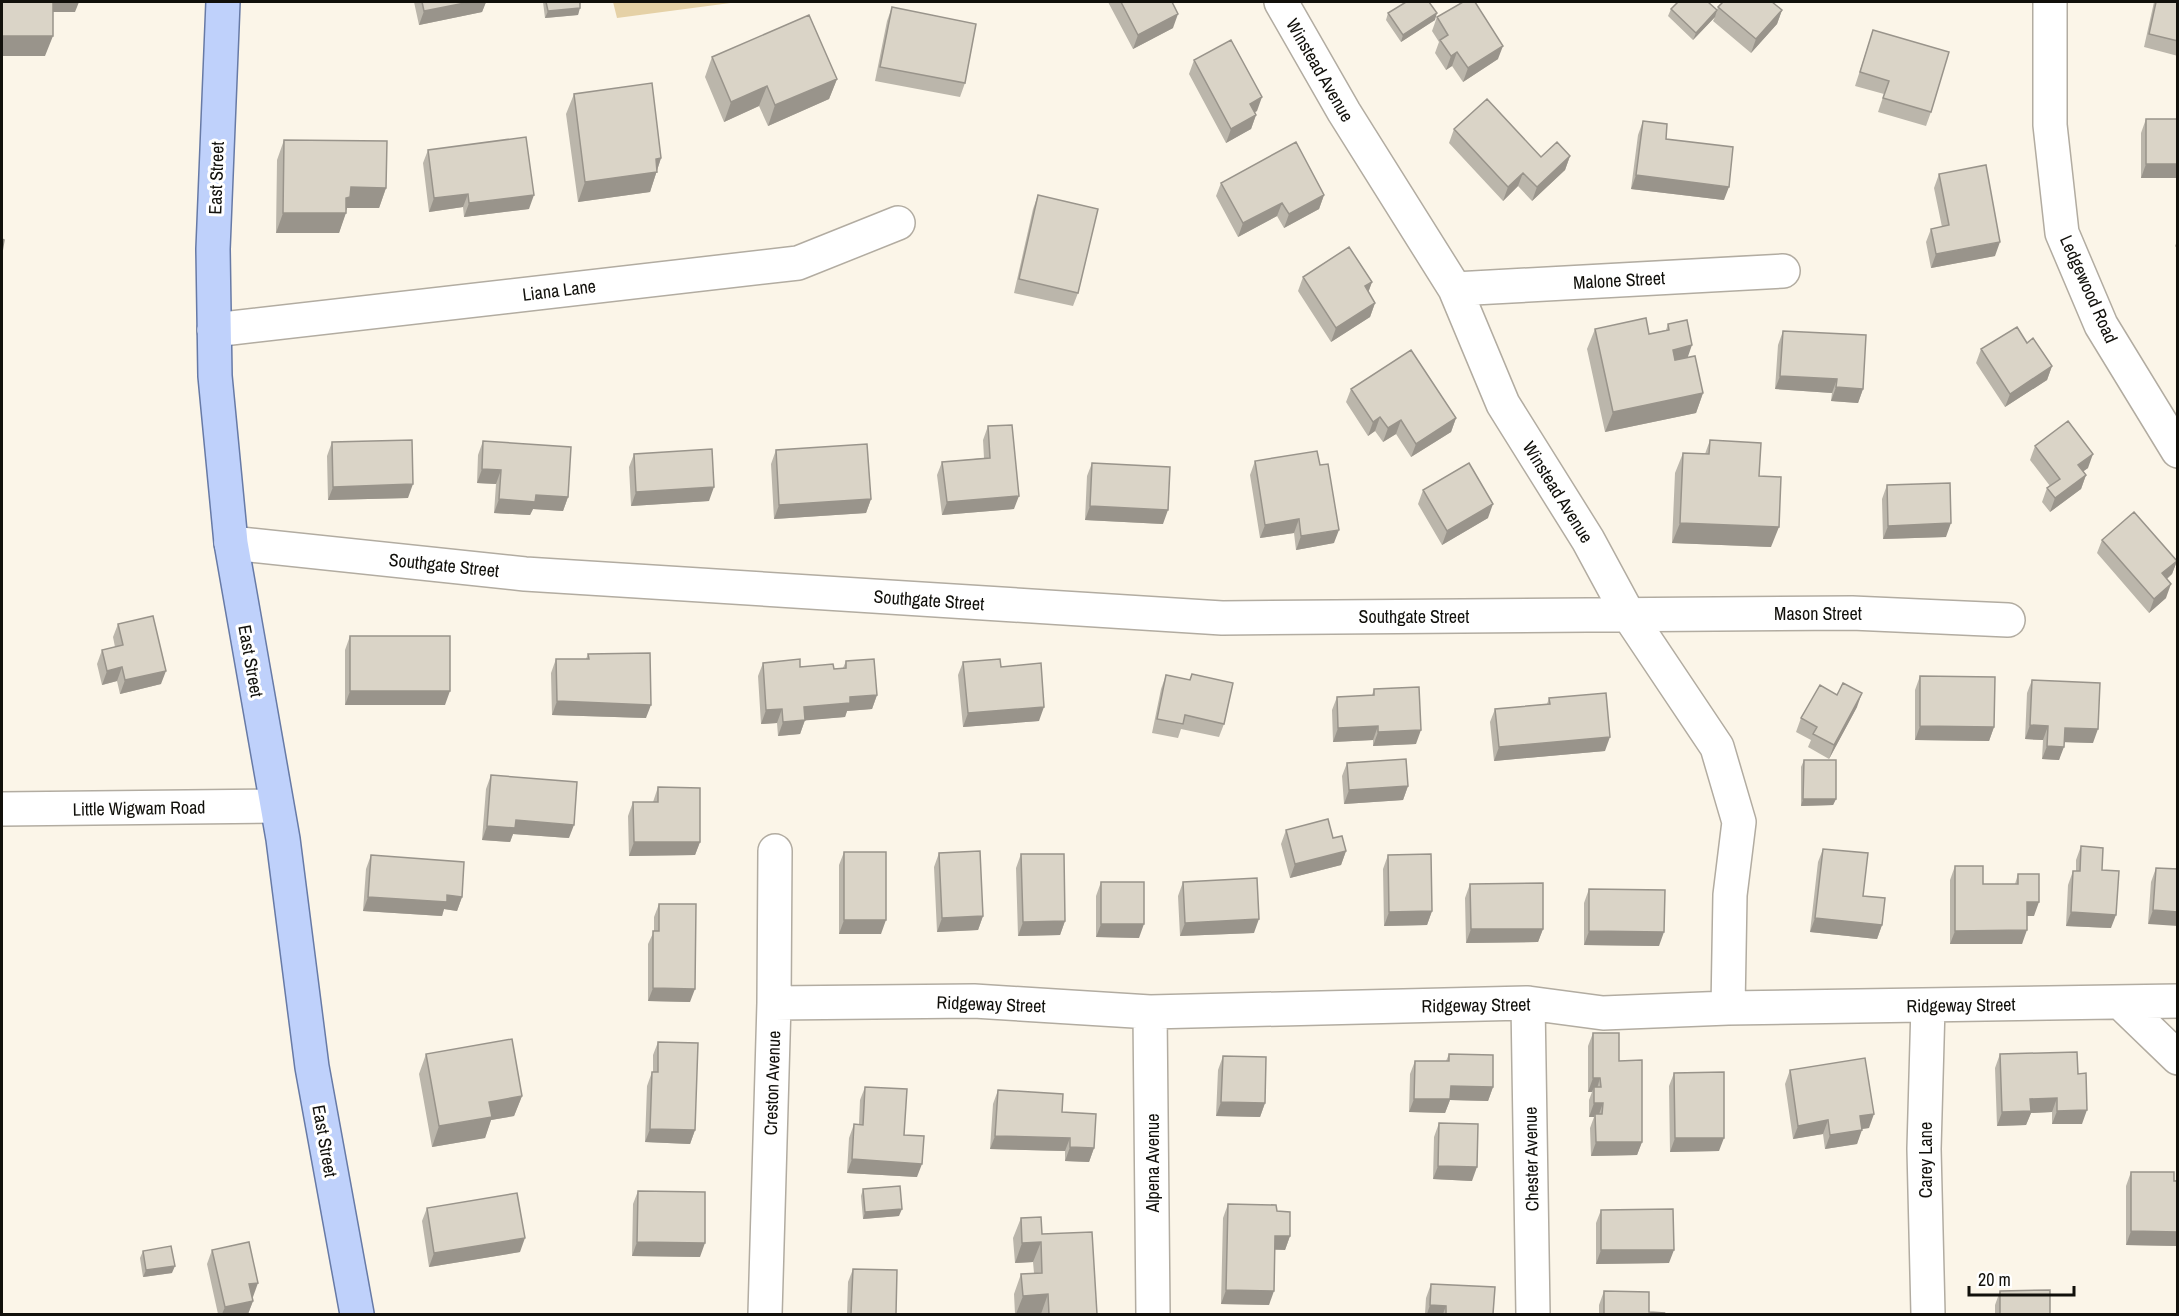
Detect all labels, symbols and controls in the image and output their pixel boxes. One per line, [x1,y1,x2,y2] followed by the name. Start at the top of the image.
[1280,14,1360,126] street label: Winstead Avenue
[202,141,230,215] street label: East Street
[2054,231,2124,347] street label: Ledgewood Road
[1572,265,1666,295] street label: Malone Street
[521,273,597,307] street label: Liana Lane
[1517,436,1599,548] street label: Winstead Avenue
[388,547,500,583] street label: Southgate Street
[873,584,985,616] street label: Southgate Street
[1774,601,1862,626] street label: Mason Street
[1359,604,1469,629] street label: Southgate Street
[232,623,270,699] street label: East Street
[72,794,206,822] street label: Little Wigwam Road
[936,990,1046,1018] street label: Ridgeway Street
[1421,992,1531,1018] street label: Ridgeway Street
[1906,992,2016,1018] street label: Ridgeway Street
[758,1030,786,1136] street label: Creston Avenue
[306,1103,344,1179] street label: East Street
[1518,1106,1544,1212] street label: Chester Avenue
[1140,1113,1165,1214] street label: Alpena Avenue
[1913,1122,1938,1198] street label: Carey Lane
[1969,1259,2074,1297] scale bar
[1978,1267,2011,1292] text: 20 m

